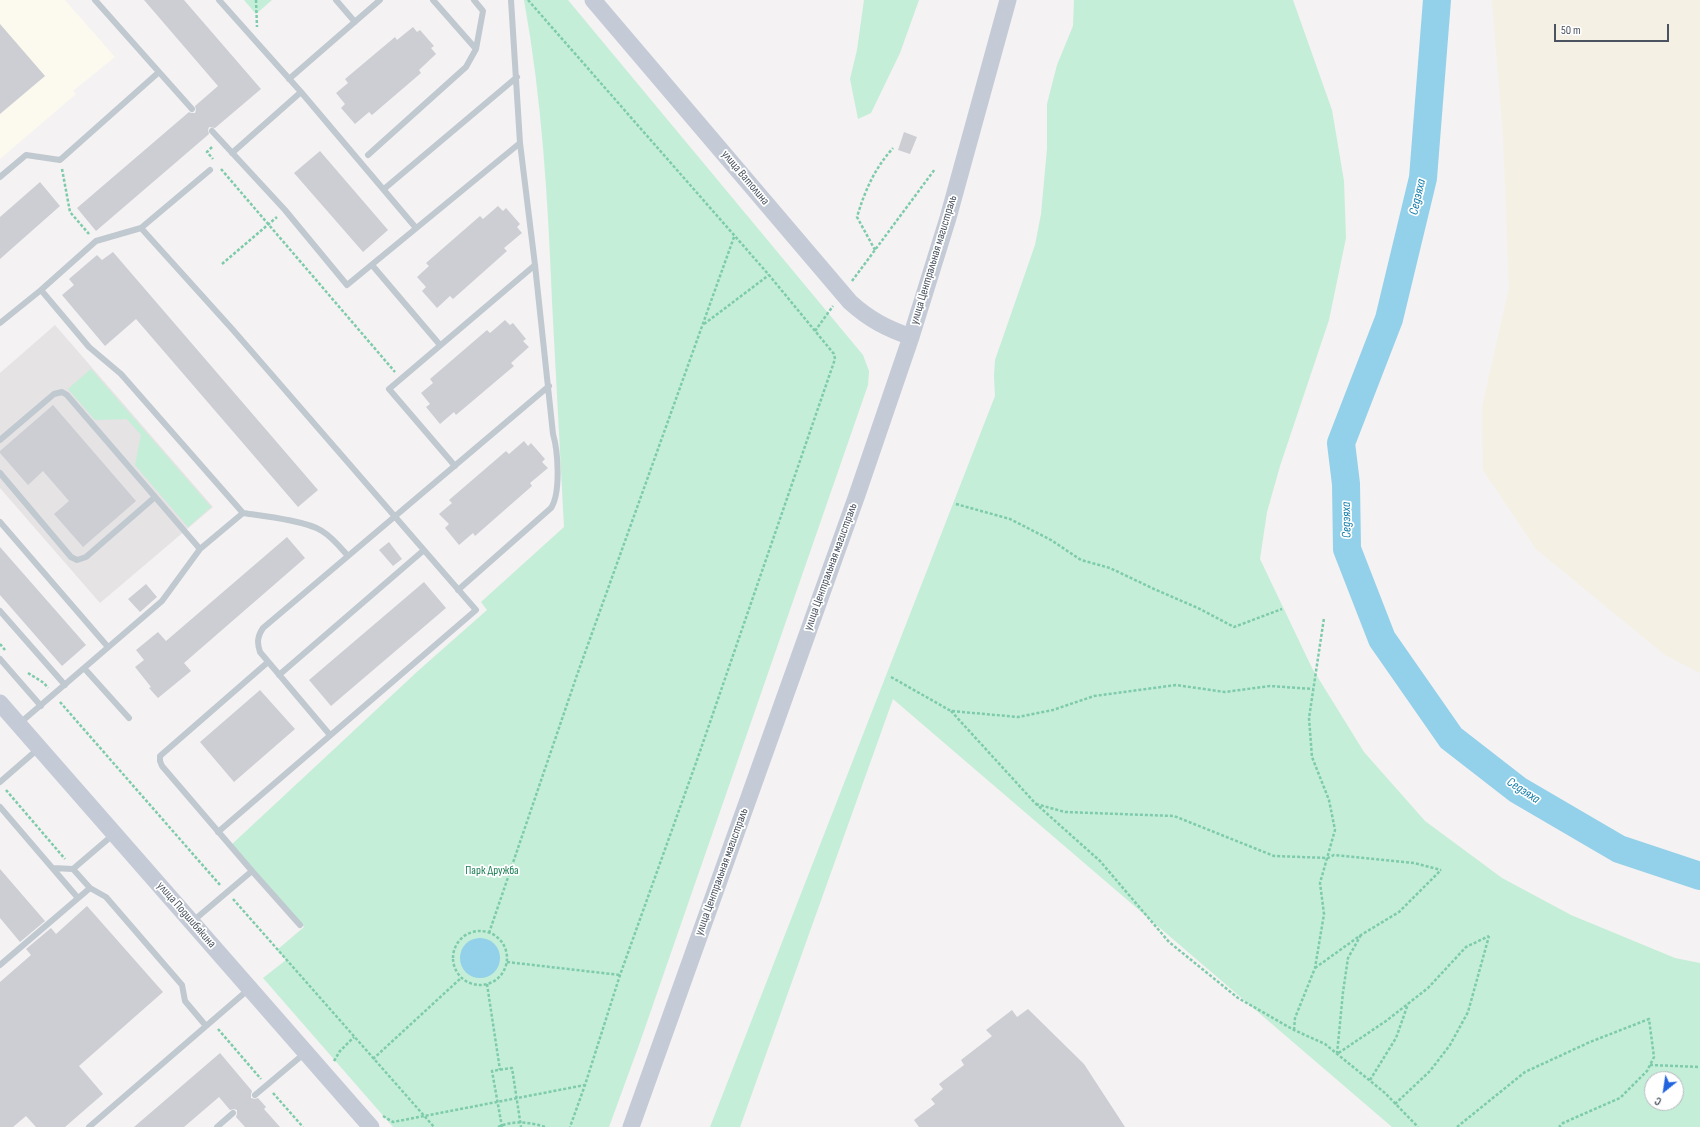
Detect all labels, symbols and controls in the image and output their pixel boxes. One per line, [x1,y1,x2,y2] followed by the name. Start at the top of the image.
[1556,16,1671,42] scale bar
[1561,23,1581,38] text: 50 m
[718,148,772,208] street label: улица Ватолина
[1406,178,1430,216] water label: Седэяха
[907,194,961,326] street label: улица Центральная магистраль
[801,501,861,633] street label: улица Центральная магистраль
[1339,502,1355,538] water label: Седэяха
[1504,775,1542,807] water label: Седэяха
[692,806,752,938] street label: улица Центральная магистраль
[465,864,519,878] park label: Парк Дружба
[153,879,219,951] street label: улица Подшибякина
[1644,1071,1684,1111] north arrow
[1653,1094,1664,1108] text: С

